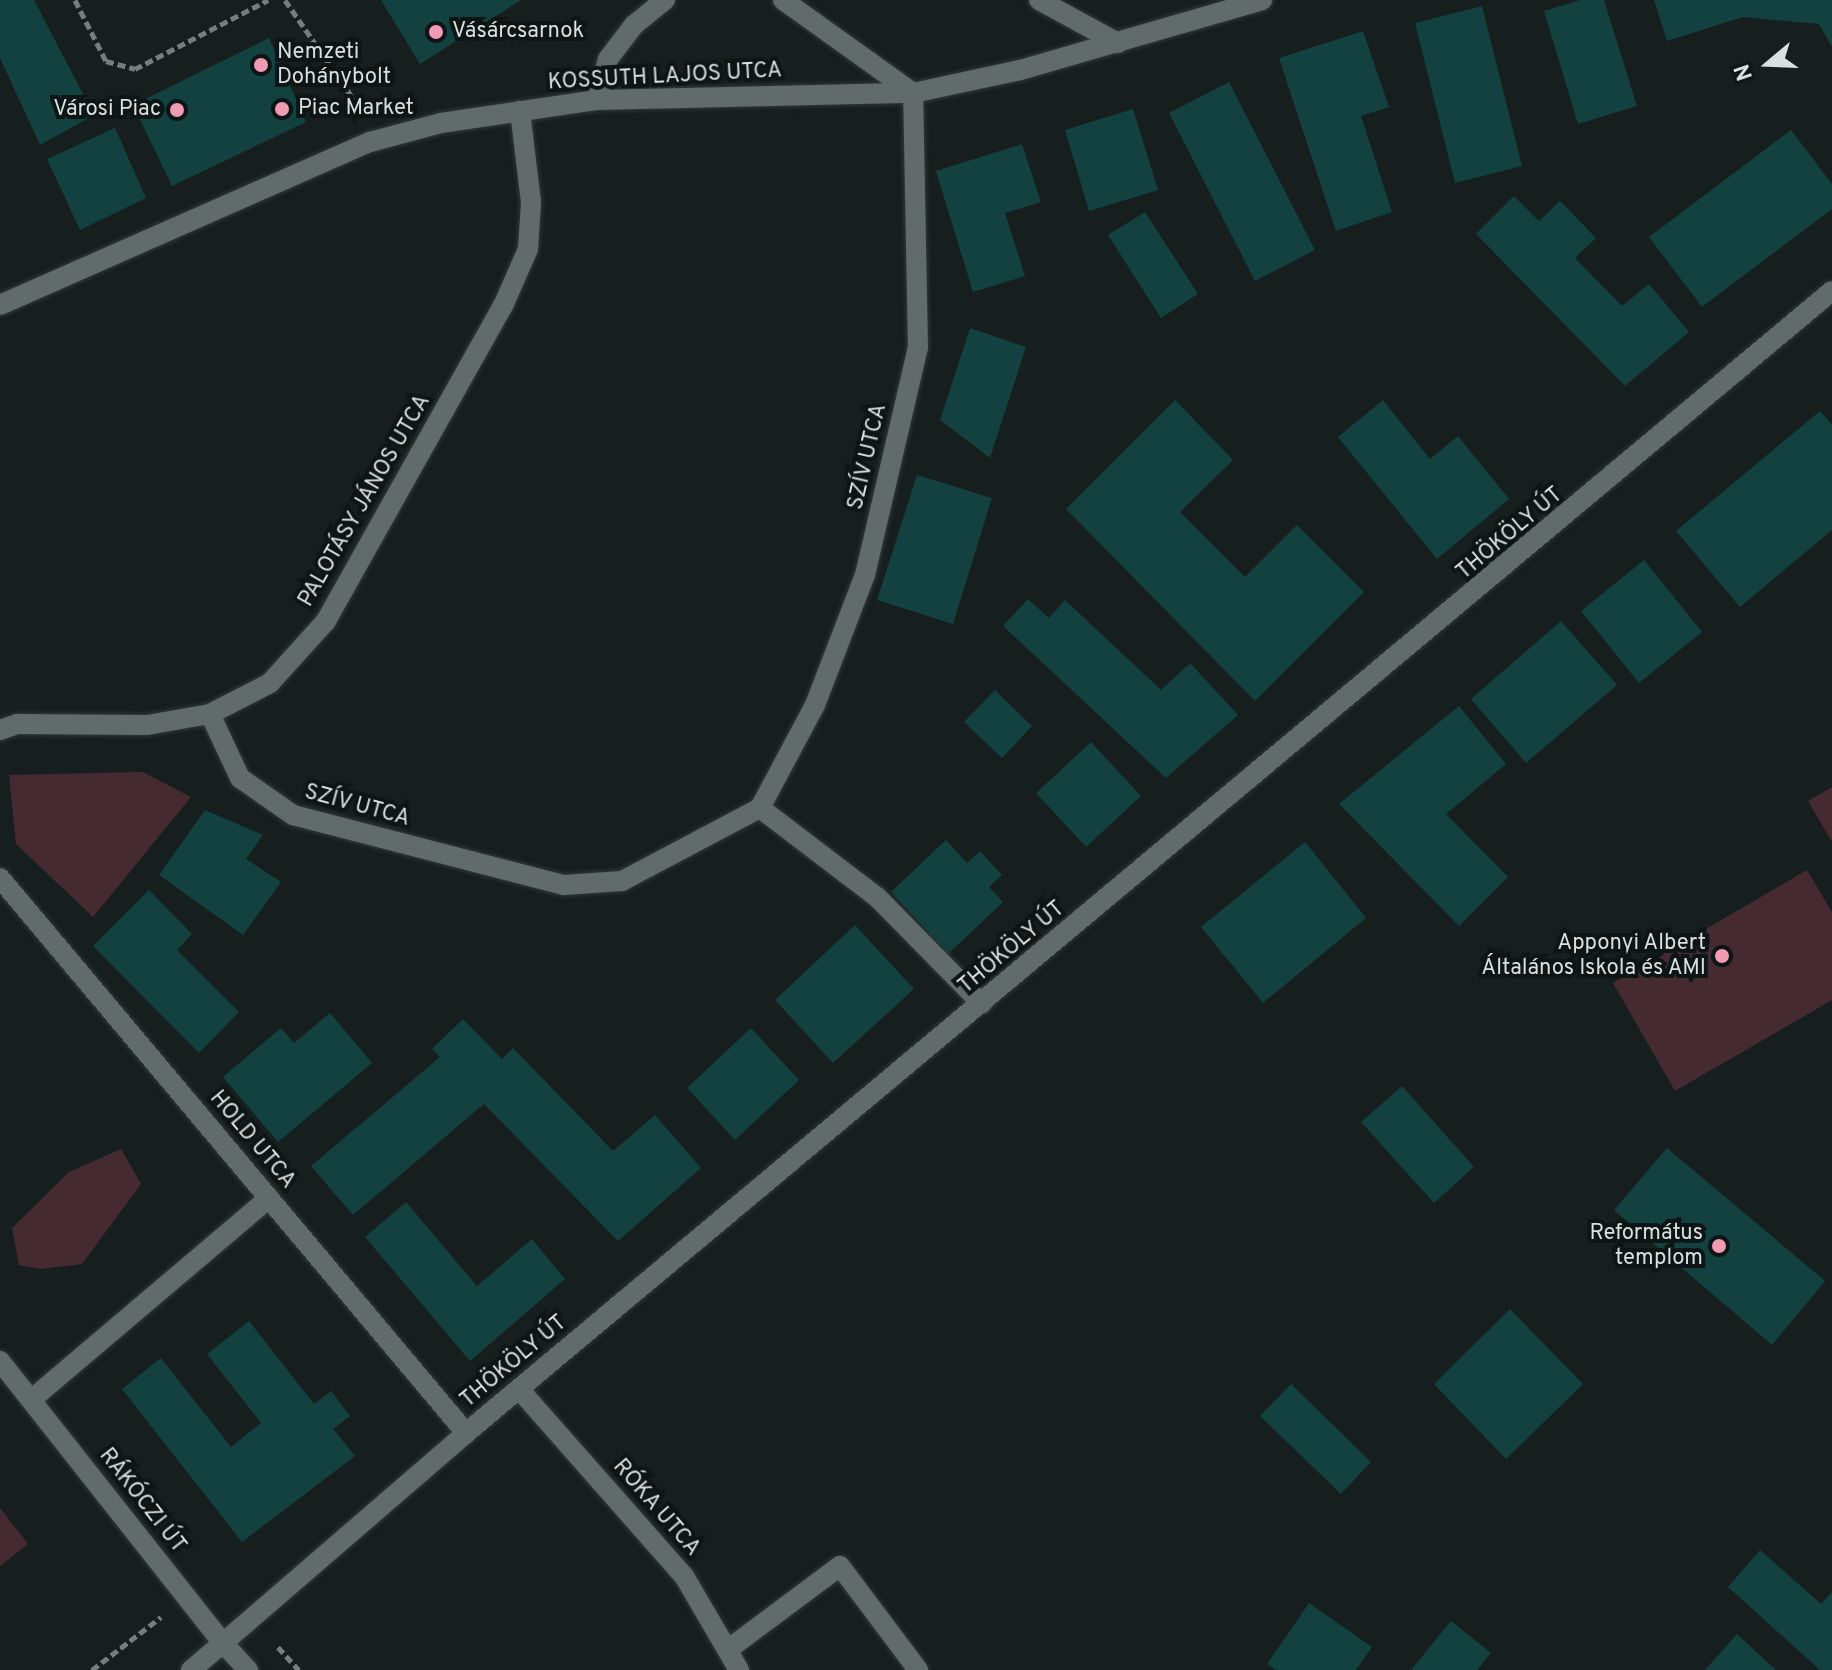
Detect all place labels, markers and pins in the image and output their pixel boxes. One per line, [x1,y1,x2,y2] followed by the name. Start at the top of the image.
[452,19,584,45] place label: Vásárcsarnok
[427,23,445,41] marker: Vásárcsarnok
[277,39,391,90] place label: Nemzeti Dohánybolt
[252,56,270,74] marker: Nemzeti Dohánybolt
[298,96,414,122] place label: Piac Market
[53,97,161,123] place label: Városi Piac
[273,100,291,118] marker: Piac Market
[168,101,186,119] marker: Városi Piac
[1480,930,1706,982] place label: Apponyi Albert Általános Iskola és AMI
[1713,947,1731,965] marker: Apponyi Albert Általános Iskola és AMI
[1589,1220,1703,1272] place label: Református templom
[1710,1237,1728,1255] marker: Református templom

